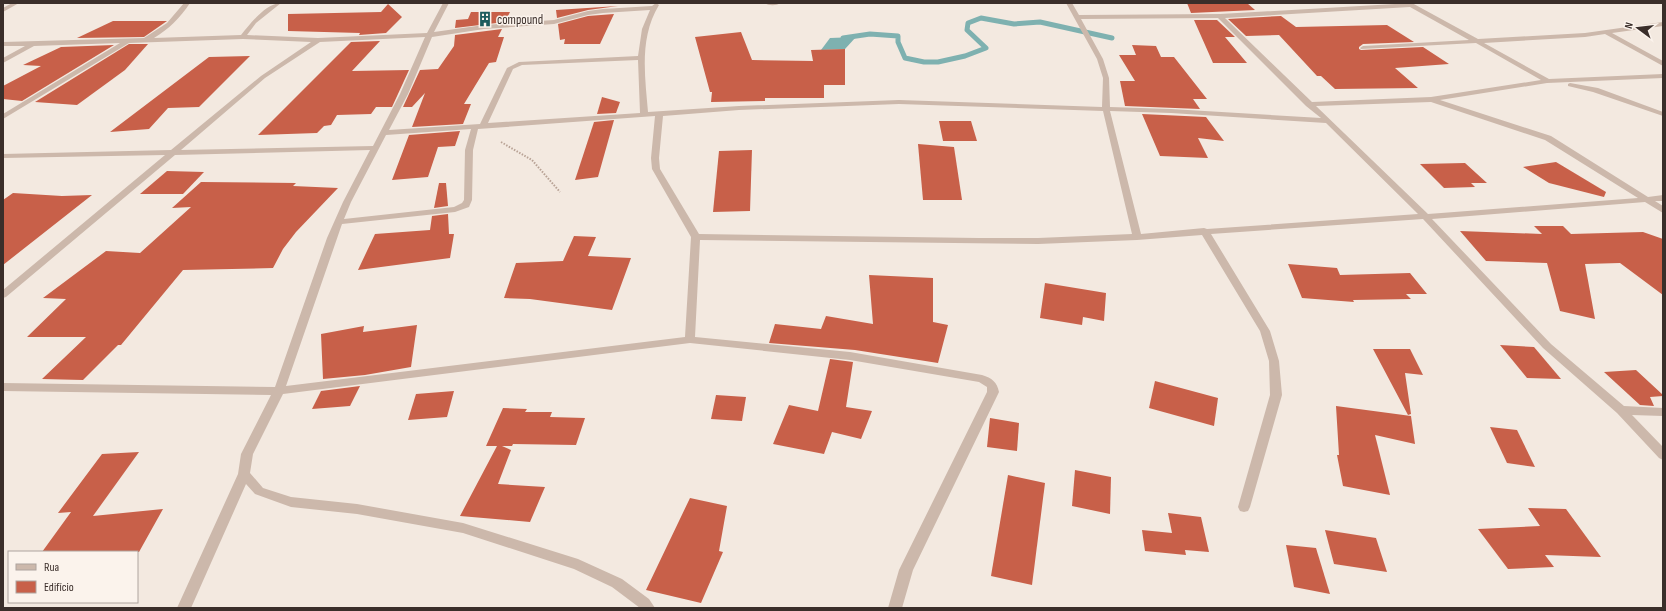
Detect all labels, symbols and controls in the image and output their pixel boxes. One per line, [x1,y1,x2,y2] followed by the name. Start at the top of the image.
[1618,8,1658,48] north arrow
[476,10,494,28] building icon: compound
[497,12,543,28] place label: compound
[1622,21,1636,30] text: N
[8,551,138,603] legend
[44,560,60,575] text: Rua
[44,580,74,595] text: Edifício

